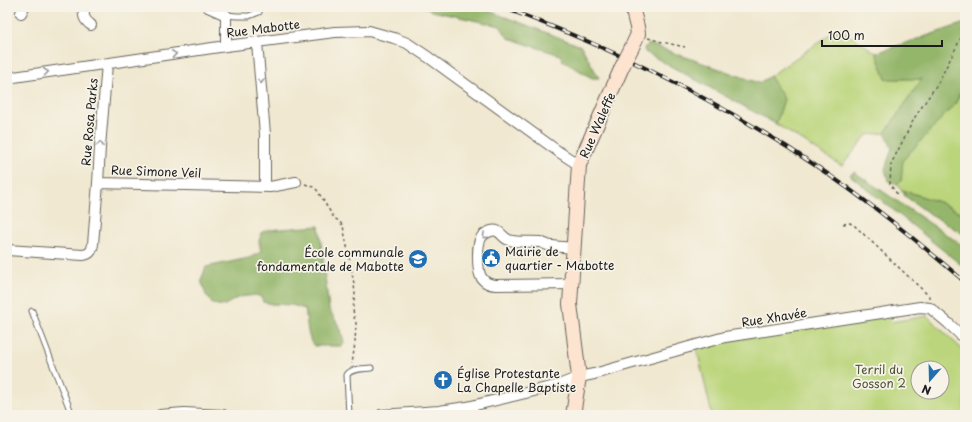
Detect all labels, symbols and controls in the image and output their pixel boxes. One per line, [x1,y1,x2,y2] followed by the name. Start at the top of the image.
[225,15,301,41] street label: Rue Mabotte
[822,22,942,48] scale bar
[828,26,865,44] text: 100 m
[171,50,177,59] one-way arrow
[43,68,49,77] one-way arrow
[76,77,102,167] street label: Rue Rosa Parks
[256,78,265,84] one-way arrow
[574,89,620,161] street label: Rue Waleffe
[96,141,105,147] one-way arrow
[111,160,201,182] street label: Rue Simone Veil
[482,232,490,239] one-way arrow
[505,242,614,274] place label: Mairie de quartier - Mabotte
[257,243,404,275] place label: École communale fondamentale de Mabotte
[480,247,502,269] public building icon: Mairie de quartier - Mabotte
[407,248,429,270] school or university icon: École communale fondamentale de Mabotte
[740,303,808,331] street label: Rue Xhavée
[852,360,906,392] park label: Terril du Gosson 2
[910,360,950,400] north arrow
[457,364,576,396] place label: Église Protestante La Chapelle Baptiste
[432,369,454,391] church icon: Église Protestante La Chapelle Baptiste
[919,380,933,399] text: N

